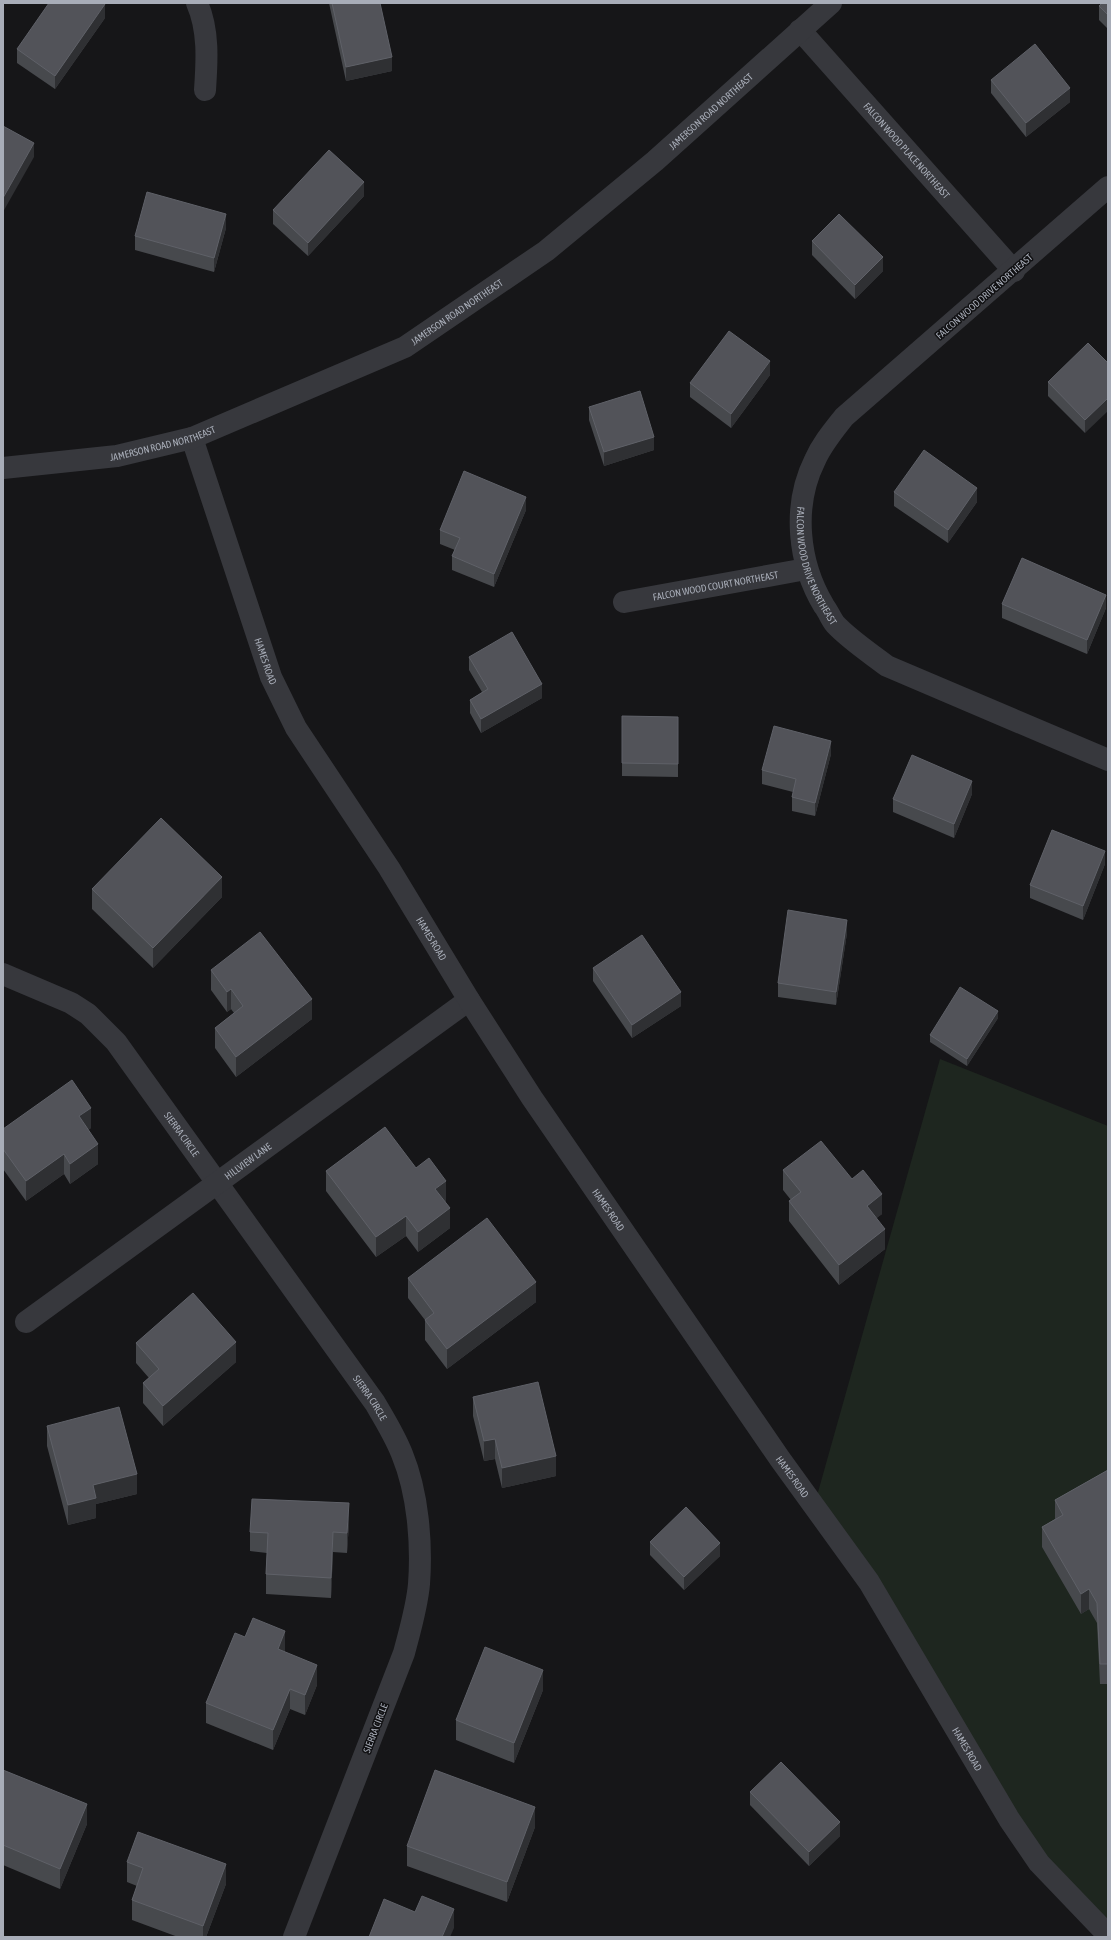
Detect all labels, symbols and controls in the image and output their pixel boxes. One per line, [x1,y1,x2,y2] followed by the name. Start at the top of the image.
[667,71,756,152] street label: JAMERSON ROAD NORTHEAST
[861,101,952,201] street label: FALCON WOOD PLACE NORTHEAST
[934,251,1035,341] street label: FALCON WOOD DRIVE NORTHEAST
[409,277,506,347] street label: JAMERSON ROAD NORTHEAST
[110,423,218,463] street label: JAMERSON ROAD NORTHEAST
[795,506,839,628] street label: FALCON WOOD DRIVE NORTHEAST
[652,569,780,603] street label: FALCON WOOD COURT NORTHEAST
[252,637,279,687] street label: HAMES ROAD
[414,915,449,963] street label: HAMES ROAD
[162,1110,202,1159] street label: SIERRA CIRCLE
[222,1140,274,1182] street label: HILLVIEW LANE
[590,1187,627,1233] street label: HAMES ROAD
[351,1373,389,1423] street label: SIERRA CIRCLE
[774,1454,811,1500] street label: HAMES ROAD
[361,1701,390,1754] street label: SIERRA CIRCLE
[950,1725,984,1773] street label: HAMES ROAD

